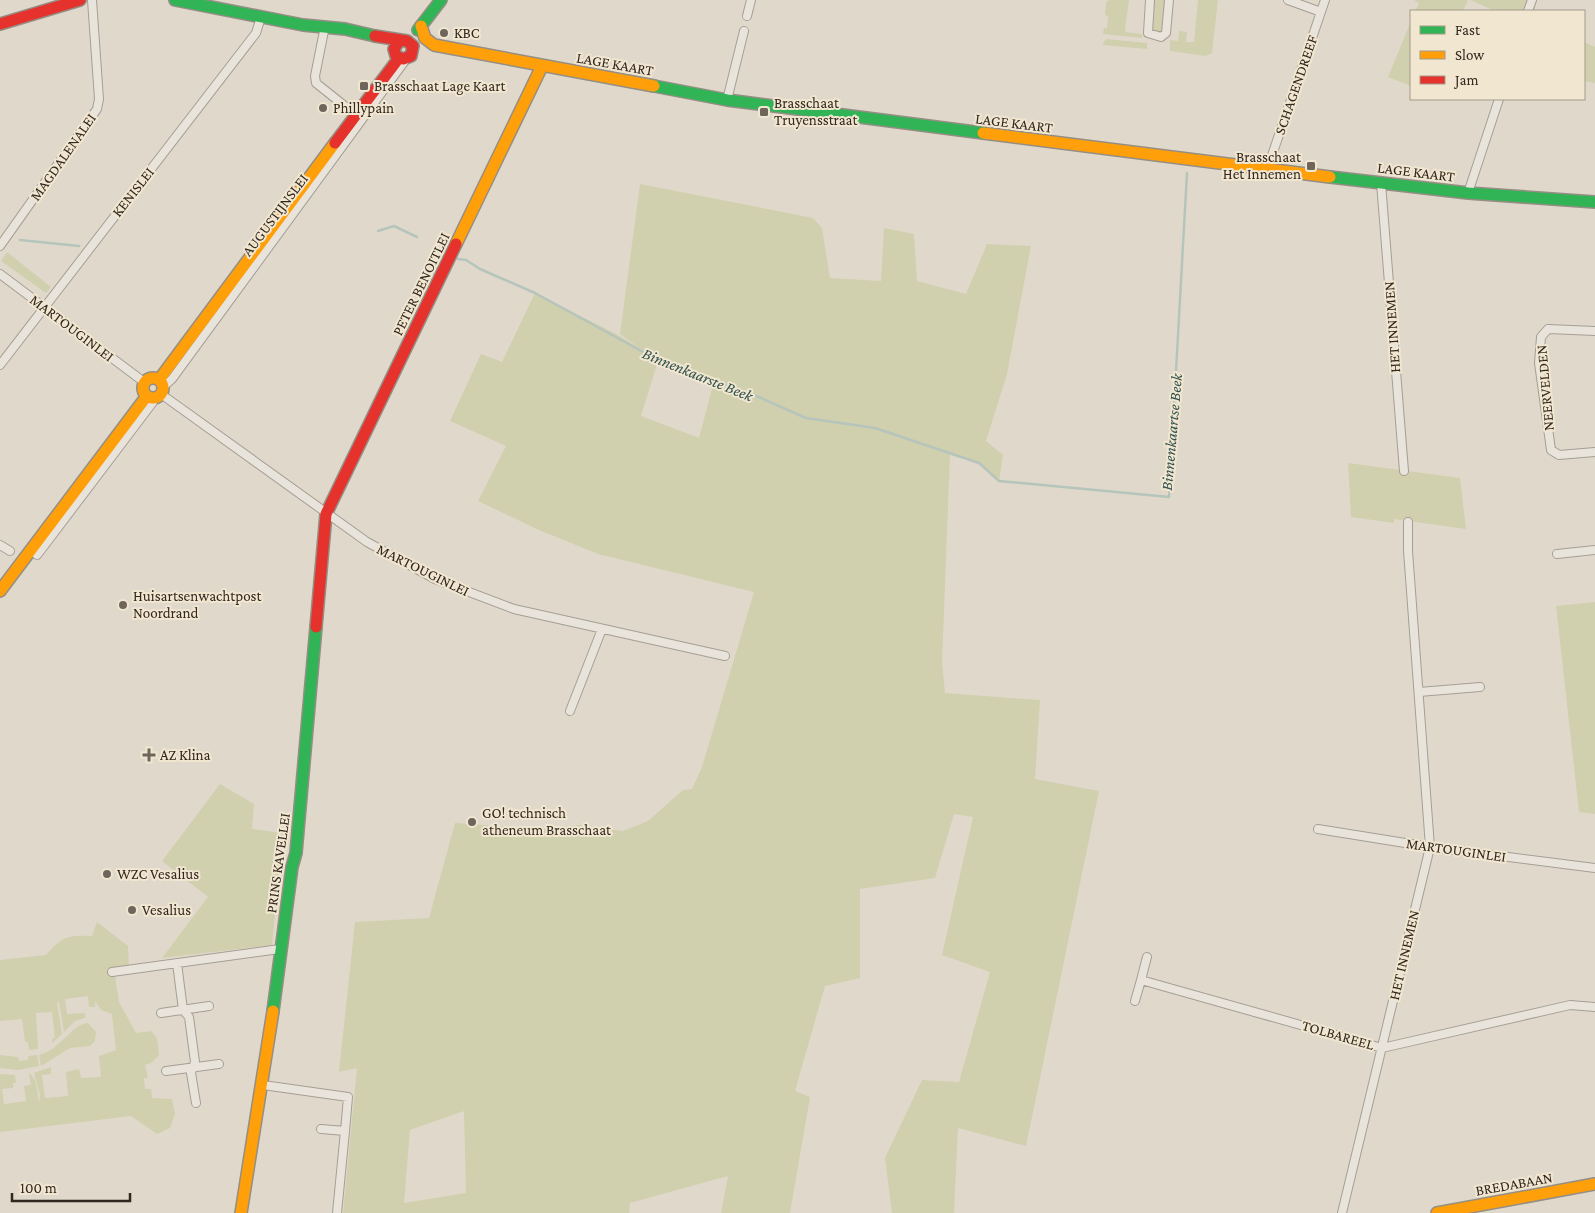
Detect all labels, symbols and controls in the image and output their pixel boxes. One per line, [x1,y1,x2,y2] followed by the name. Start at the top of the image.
[1410,10,1585,100] legend
[1455,22,1481,38] text: Fast
[454,25,480,41] place label: KBC
[438,27,450,39] marker: KBC
[1272,33,1321,137] street label: SCHAGENDREEF
[1455,47,1485,63] text: Slow
[575,49,655,79] street label: LAGE KAART
[1453,72,1478,89] text: Jam
[374,78,507,95] place label: Brasschaat Lage Kaart
[358,80,370,92] marker: Brasschaat Lage Kaart
[774,95,859,129] place label: Brasschaat Truyensstraat
[333,100,394,117] place label: Phillypain
[317,102,329,114] marker: Phillypain
[758,106,770,118] marker: Brasschaat Truyensstraat
[27,110,99,204] street label: MAGDALENALEI
[974,110,1054,136] street label: LAGE KAART
[1223,149,1302,182] place label: Brasschaat Het Innemen
[1376,159,1456,185] street label: LAGE KAART
[1305,160,1317,172] marker: Brasschaat Het Innemen
[109,164,157,220] street label: KENISLEI
[239,171,312,260] street label: AUGUSTIJNSLEI
[389,230,453,338] street label: PETER BENOITLEI
[1381,281,1403,373] street label: HET INNEMEN
[27,291,117,365] street label: MARTOUGINLEI
[1533,344,1557,432] street label: NEERVELDEN
[640,345,756,405] water label: Binnenkaarste Beek
[1158,372,1185,491] water label: Binnenkaartse Beek
[374,541,472,599] street label: MARTOUGINLEI
[133,588,262,621] place label: Huisartsenwachtpost Noordrand
[117,599,129,611] marker: Huisartsenwachtpost Noordrand
[160,747,211,763] place label: AZ Klina
[142,748,156,762] marker: AZ Klina
[482,805,612,838] place label: GO! technisch atheneum Brasschaat
[263,812,293,914] street label: PRINS KAVELLEI
[466,816,478,828] marker: GO! technisch atheneum Brasschaat
[1405,835,1507,865] street label: MARTOUGINLEI
[117,866,199,882] place label: WZC Vesalius
[101,868,113,880] marker: WZC Vesalius
[142,902,191,918] place label: Vesalius
[126,904,138,916] marker: Vesalius
[1386,908,1422,1002] street label: HET INNEMEN
[1300,1017,1376,1053] street label: TOLBAREEL
[1474,1169,1554,1199] street label: BREDABAAN
[12,1170,130,1202] scale bar
[20,1180,57,1196] text: 100 m

